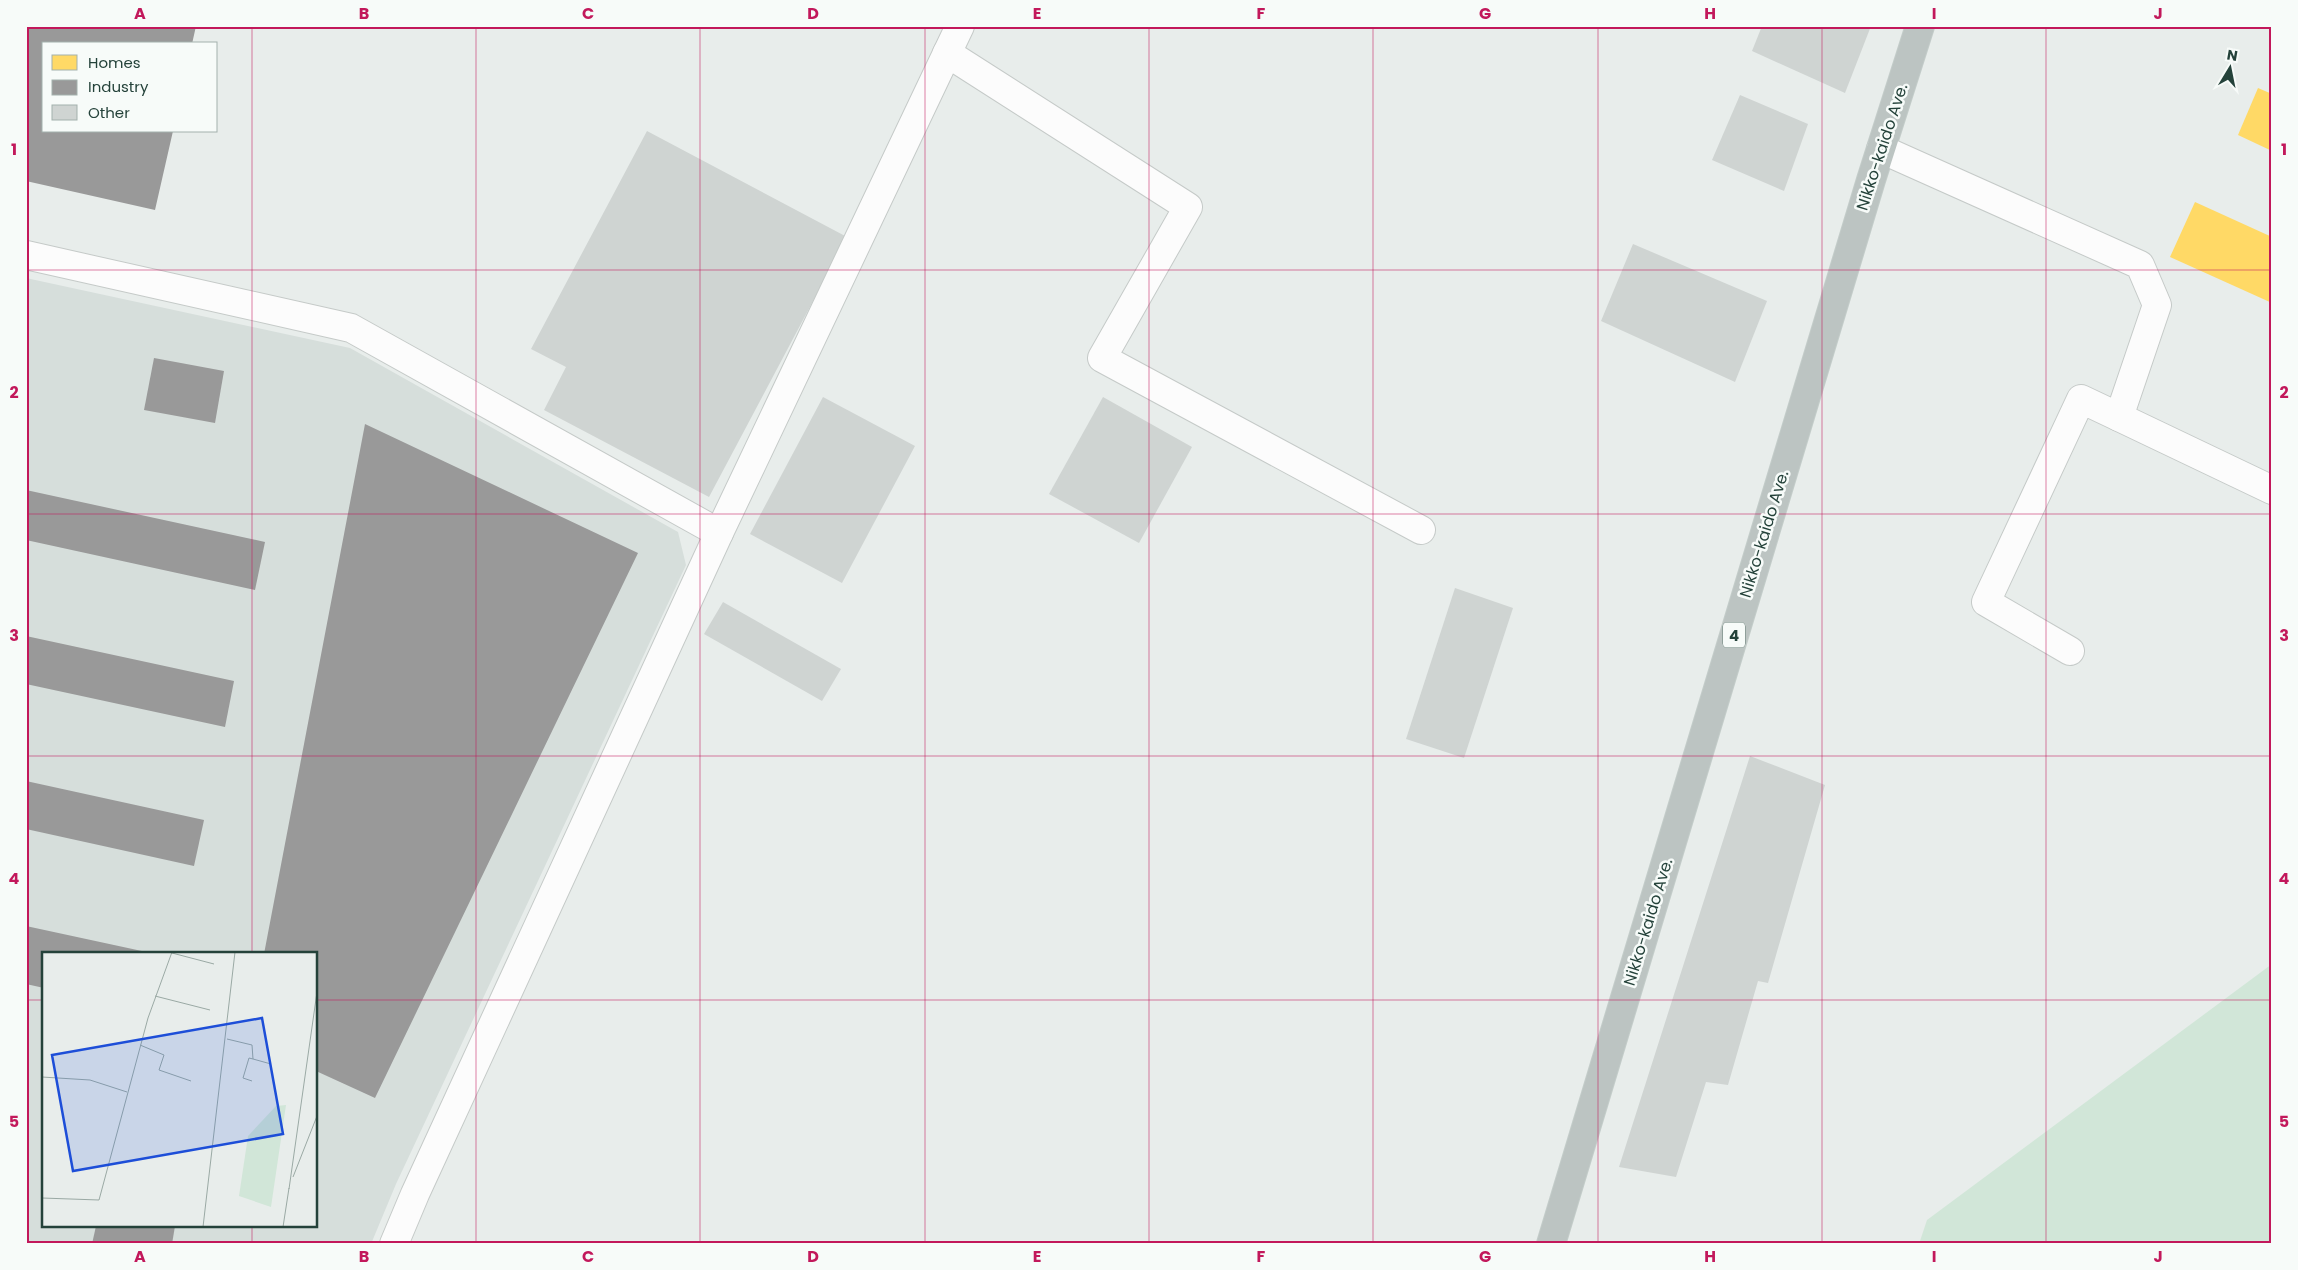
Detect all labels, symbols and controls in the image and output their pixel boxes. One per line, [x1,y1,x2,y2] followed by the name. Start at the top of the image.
[134,2,146,25] text: A
[359,2,369,25] text: B
[582,2,594,25] text: C
[807,2,819,25] text: D
[1033,2,1041,25] text: E
[1257,2,1266,25] text: F
[1479,2,1491,25] text: G
[1704,2,1716,25] text: H
[1932,2,1936,25] text: I
[2153,2,2163,25] text: J
[42,42,218,132] legend
[2206,42,2256,92] north arrow
[2225,44,2239,66] text: N
[88,52,141,73] text: Homes
[88,76,149,97] text: Industry
[1851,81,1913,213] street label: Nikko-kaido Ave.
[88,102,130,123] text: Other
[11,138,17,161] text: 1
[2281,138,2287,161] text: 1
[9,381,19,404] text: 2
[2279,381,2289,404] text: 2
[1734,467,1794,601] street label: Nikko-kaido Ave.
[1723,622,1745,648] road number: 4
[9,624,19,647] text: 3
[2279,624,2289,647] text: 3
[1618,855,1678,989] street label: Nikko-kaido Ave.
[9,867,20,890] text: 4
[2279,867,2290,890] text: 4
[42,952,318,1228] inset map
[9,1110,19,1133] text: 5
[2279,1110,2289,1133] text: 5
[134,1245,146,1268] text: A
[359,1245,369,1268] text: B
[582,1245,594,1268] text: C
[807,1245,819,1268] text: D
[1033,1245,1041,1268] text: E
[1257,1245,1266,1268] text: F
[1479,1245,1491,1268] text: G
[1704,1245,1716,1268] text: H
[1932,1245,1936,1268] text: I
[2153,1245,2163,1268] text: J

